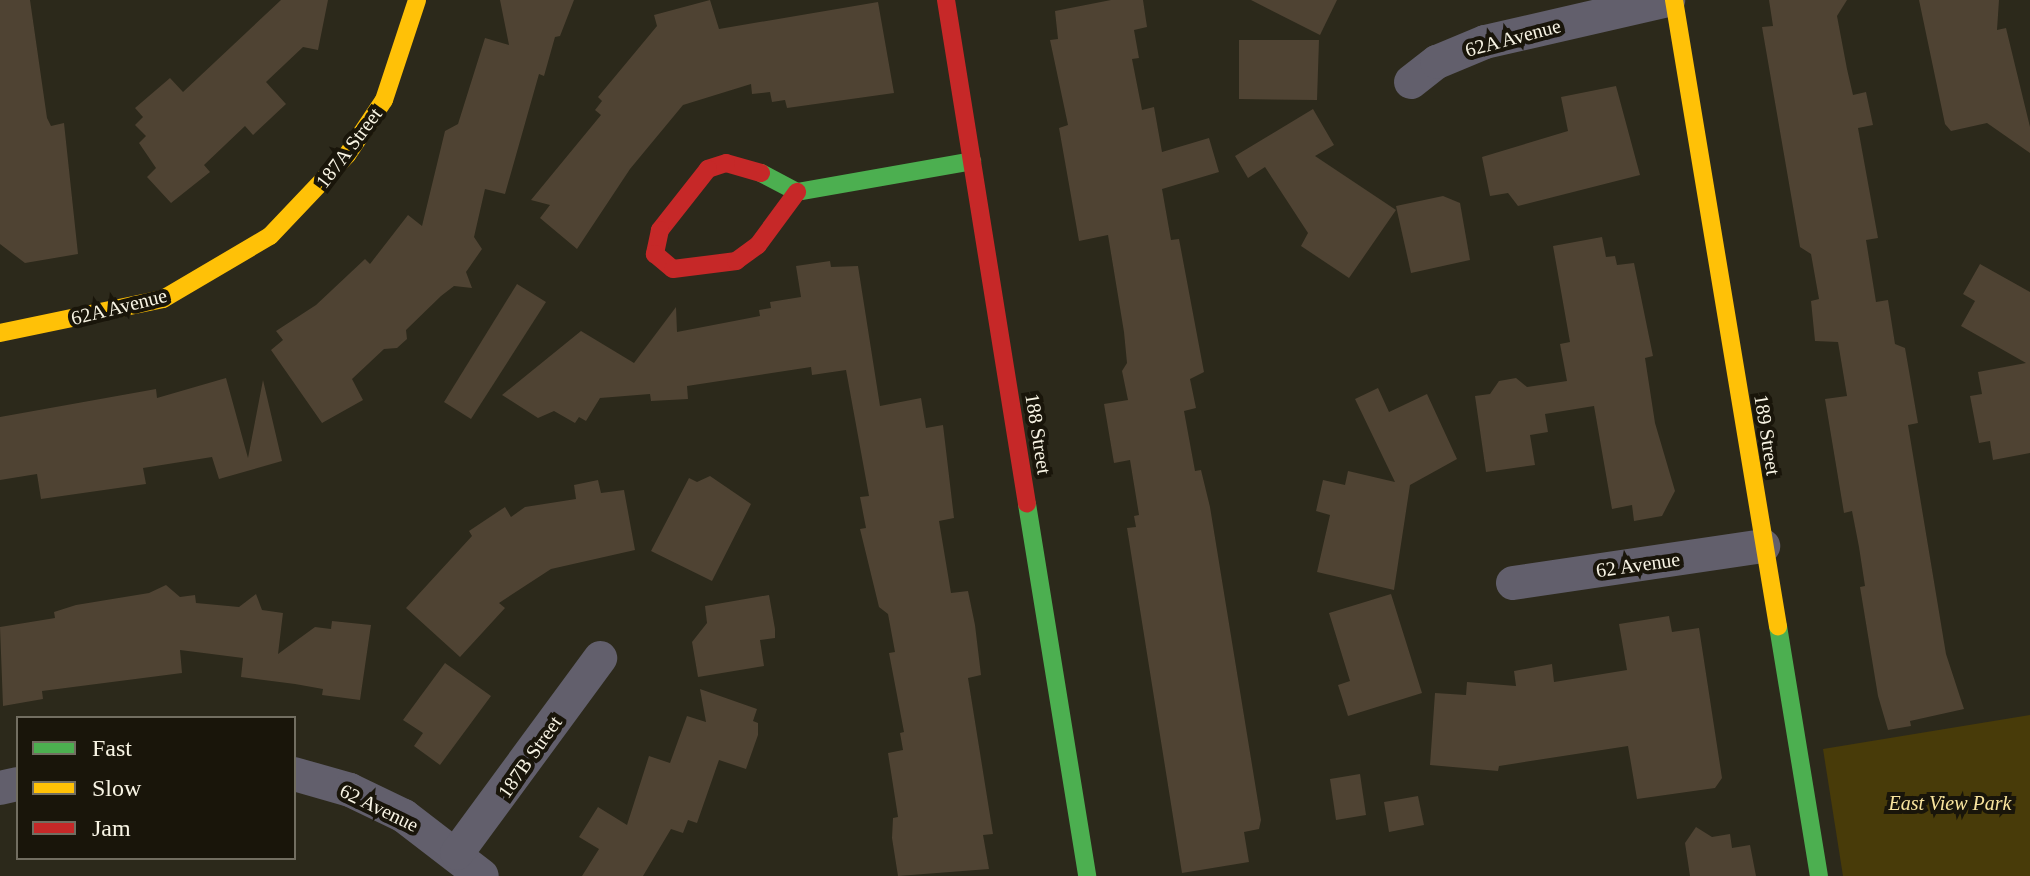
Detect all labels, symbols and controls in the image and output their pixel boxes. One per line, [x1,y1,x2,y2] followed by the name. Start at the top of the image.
[1462,13,1564,63] street label: 62A Avenue
[311,102,387,194] street label: 187A Street
[68,283,170,331] street label: 62A Avenue
[1020,392,1056,476] street label: 188 Street
[1749,393,1785,477] street label: 189 Street
[1594,547,1682,583] street label: 62 Avenue
[493,711,567,803] street label: 187B Street
[16,716,296,860] legend
[92,735,132,761] text: Fast
[92,775,141,801] text: Slow
[335,778,423,838] street label: 62 Avenue
[1889,791,2011,815] park label: East View Park
[92,815,131,841] text: Jam

